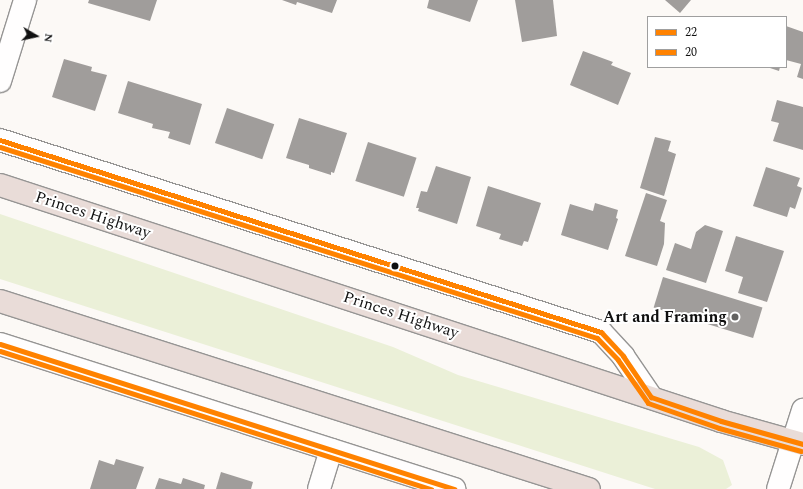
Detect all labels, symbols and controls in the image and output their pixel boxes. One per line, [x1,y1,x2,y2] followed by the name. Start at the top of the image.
[16,16,56,56] north arrow
[647,16,787,68] legend
[685,23,697,42] text: 22
[39,32,57,44] text: N
[685,43,697,62] text: 20
[33,187,153,243] street label: Princes Highway
[390,261,400,271] unlabelled marker
[341,287,461,343] street label: Princes Highway
[603,307,727,327] place label: Art and Framing
[730,312,740,322] marker: Art and Framing

